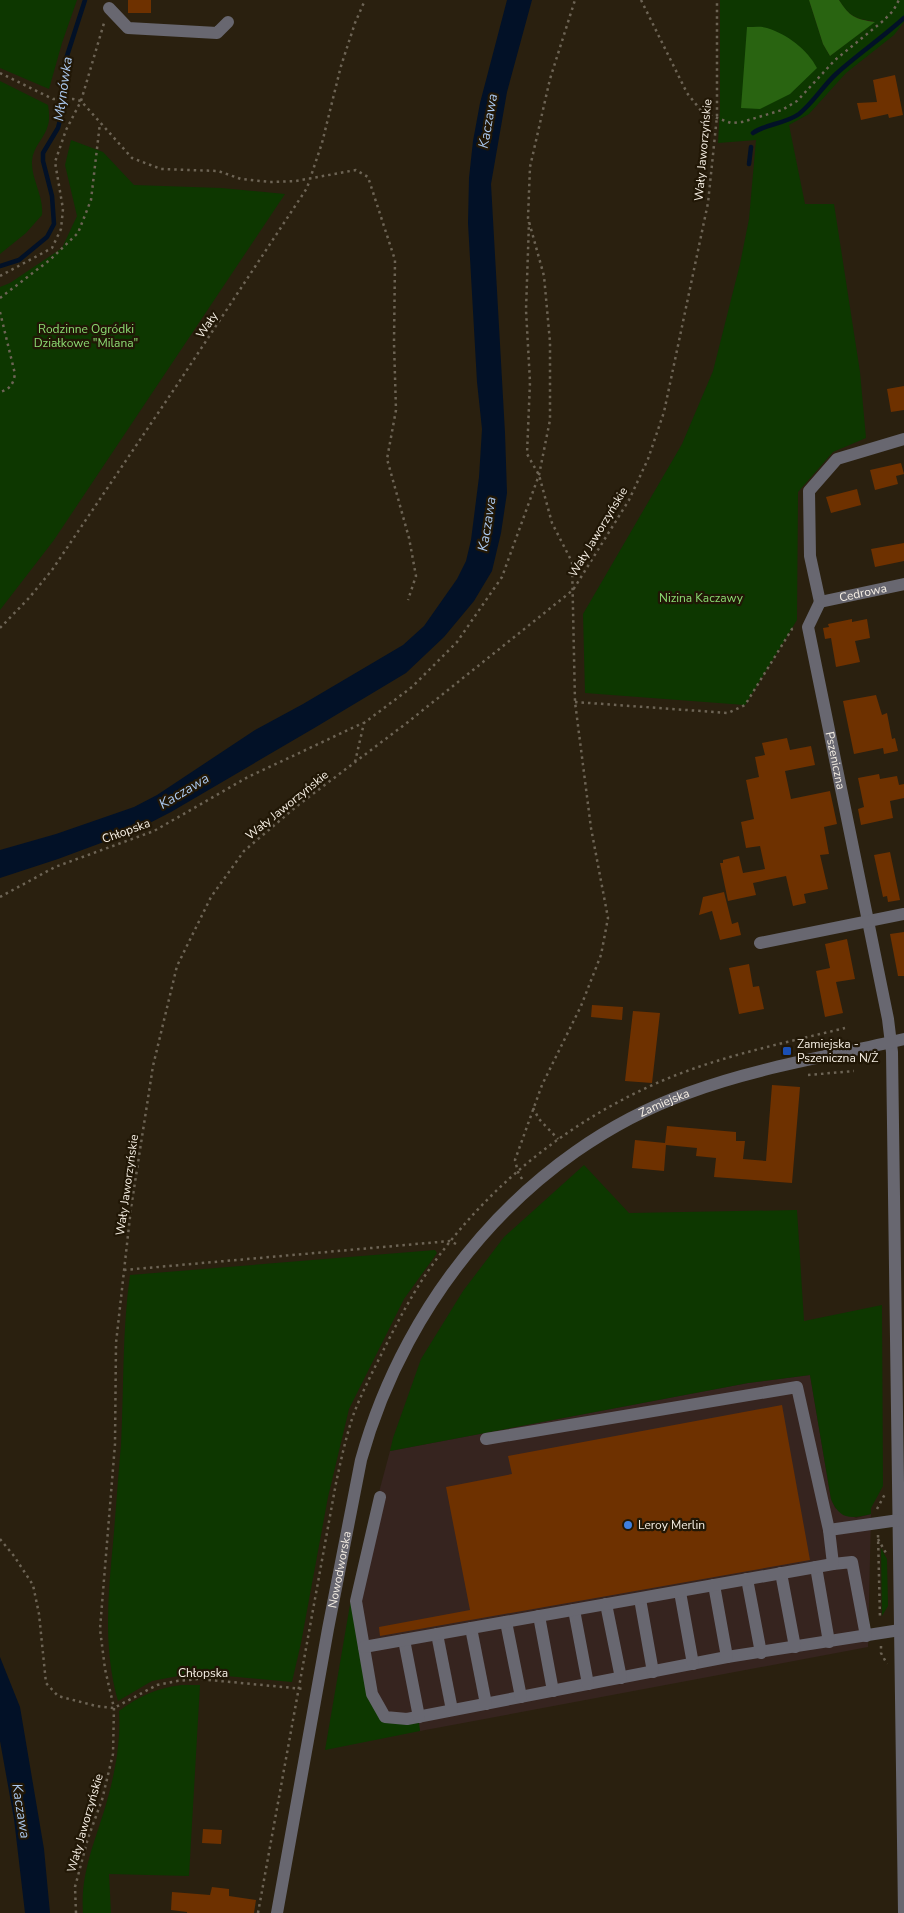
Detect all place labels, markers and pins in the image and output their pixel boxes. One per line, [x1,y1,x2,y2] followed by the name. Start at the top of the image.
[797,1036,878,1066] place label: Zamiejska - Pszeniczna N/Ż
[781,1045,793,1057] marker: Zamiejska - Pszeniczna N/Ż
[638,1517,705,1533] place label: Leroy Merlin
[622,1519,634,1531] marker: Leroy Merlin

